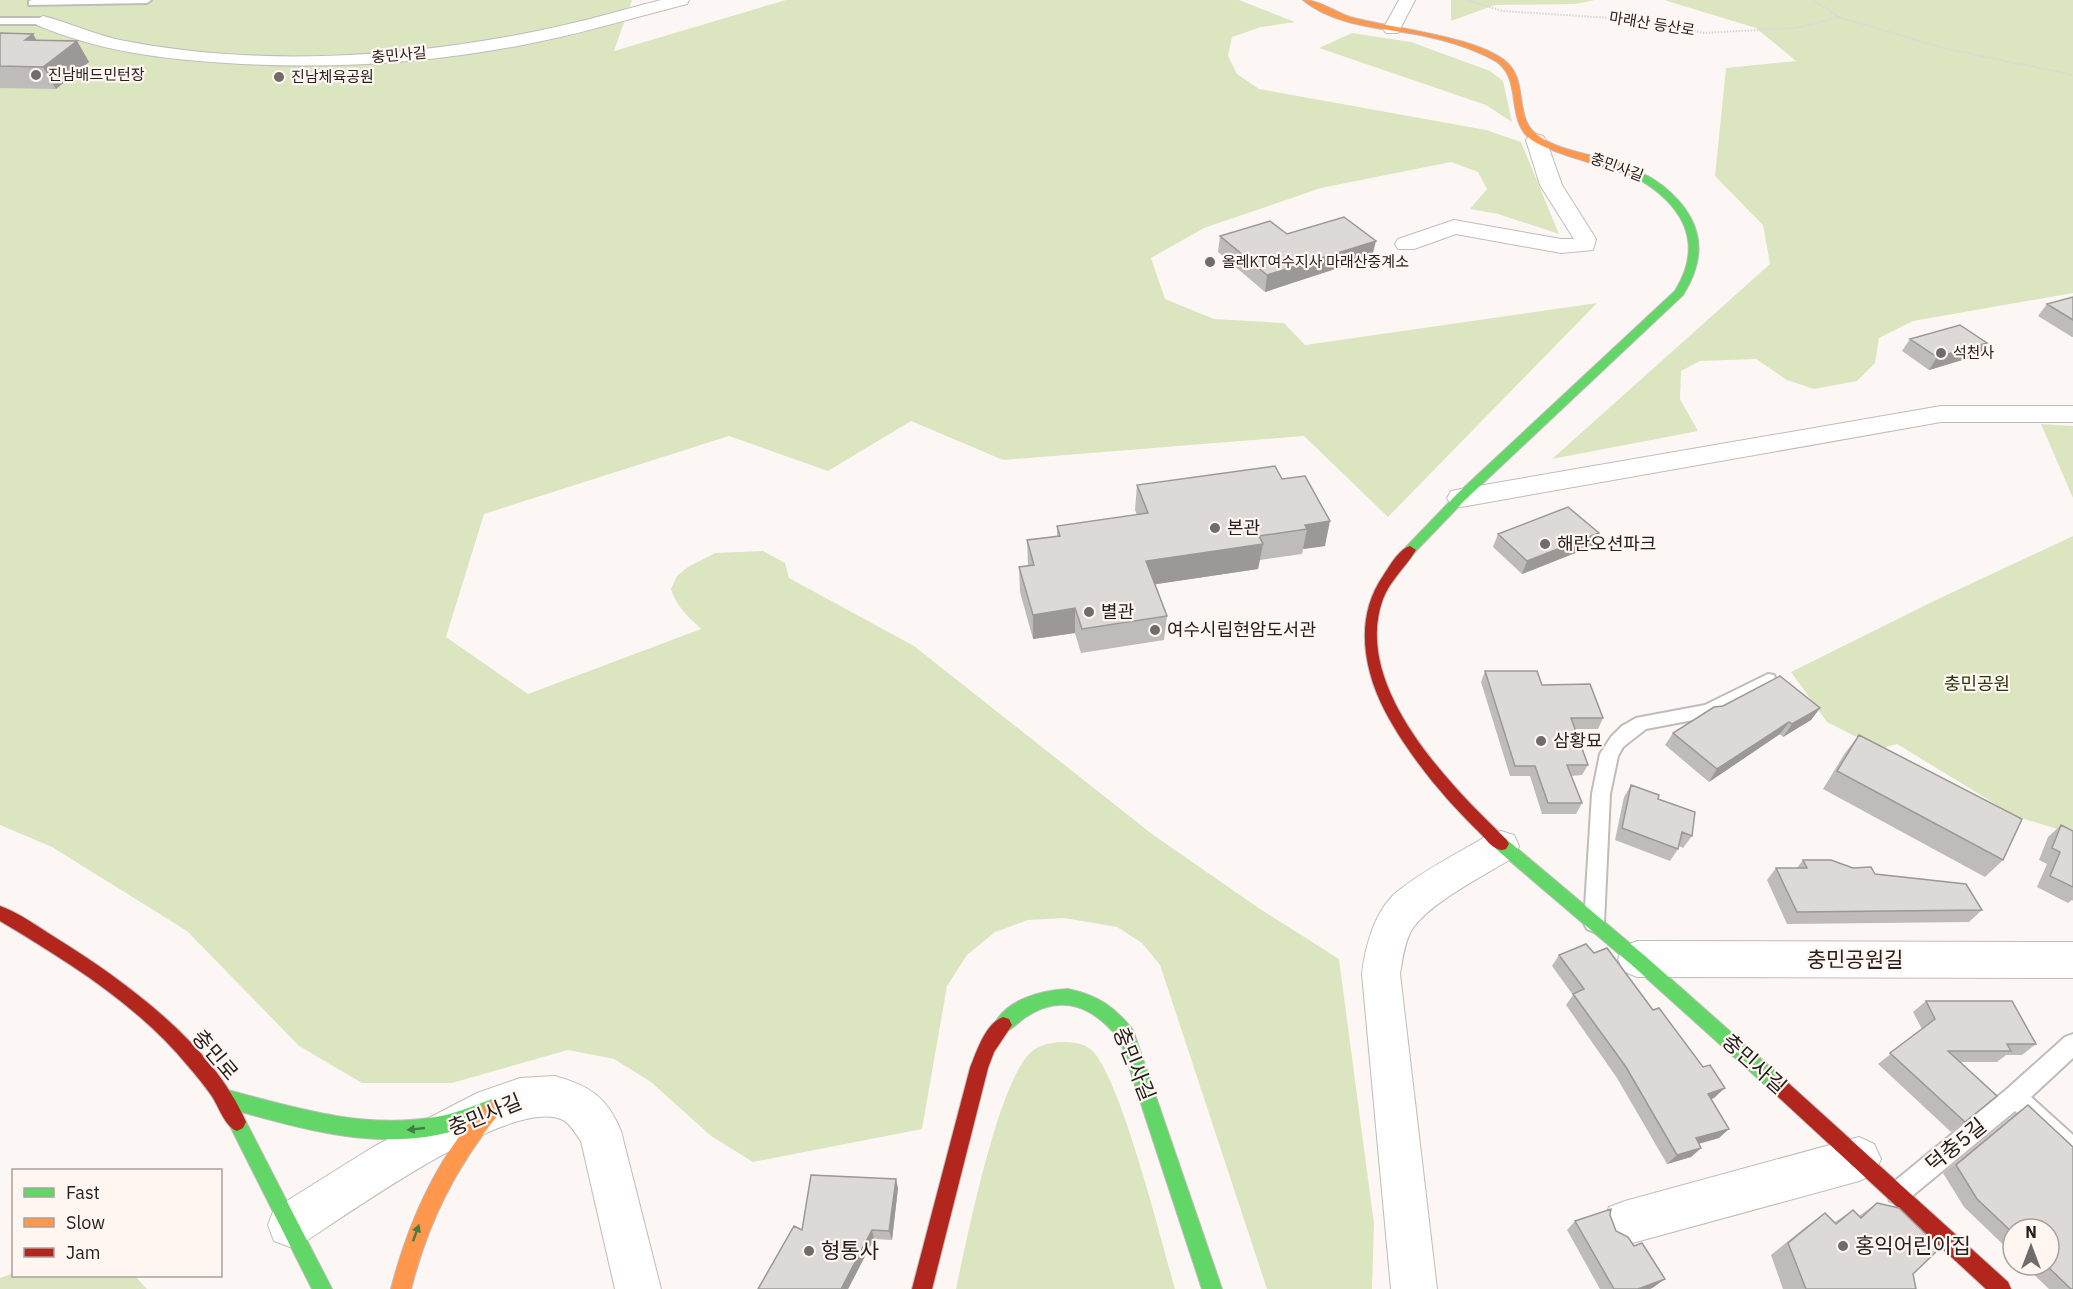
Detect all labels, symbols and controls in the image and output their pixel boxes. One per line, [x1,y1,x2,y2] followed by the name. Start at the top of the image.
[1608,7,1696,40] street label: 마래산 등산로
[371,43,427,66] street label: 충민사길
[48,65,145,84] place label: 진남배드민턴장
[291,67,374,86] place label: 진남체육공원
[29,68,43,82] marker: 진남배드민턴장
[272,70,286,84] marker: 진남체육공원
[1588,148,1646,185] street label: 충민사길
[1222,252,1409,271] place label: 올레KT여수지사 마래산중계소
[1203,255,1217,269] marker: 올레KT여수지사 마래산중계소
[1953,343,1995,362] place label: 석천사
[1934,346,1948,360] marker: 석천사
[1227,516,1261,539] place label: 본관
[1208,521,1222,535] marker: 본관
[1557,532,1656,555] place label: 해란오션파크
[1538,537,1552,551] marker: 해란오션파크
[1101,600,1135,623] place label: 별관
[1082,605,1096,619] marker: 별관
[1167,618,1316,641] place label: 여수시립현암도서관
[1148,623,1162,637] marker: 여수시립현암도서관
[1944,672,2010,695] park label: 충민공원
[1553,729,1603,752] place label: 삼황묘
[1534,734,1548,748] marker: 삼황묘
[1807,945,1903,973] street label: 충민공원길
[186,1023,245,1086] street label: 충민로
[1107,1023,1162,1105] street label: 충민사길
[1717,1027,1793,1100] street label: 충민사길
[444,1087,526,1142] street label: 충민사길
[1919,1111,1992,1177] street label: 덕충5길
[406,1124,425,1133] one-way arrow
[12,1169,222,1277] legend
[66,1181,100,1204] text: Fast
[66,1211,105,1234] text: Slow
[2001,1217,2061,1277] north arrow
[2025,1222,2037,1242] text: N
[411,1224,421,1242] one-way arrow
[1855,1231,1971,1259] place label: 홍익어린이집
[821,1236,879,1264] place label: 형통사
[1836,1239,1850,1253] marker: 홍익어린이집
[66,1241,101,1264] text: Jam
[802,1244,816,1258] marker: 형통사

